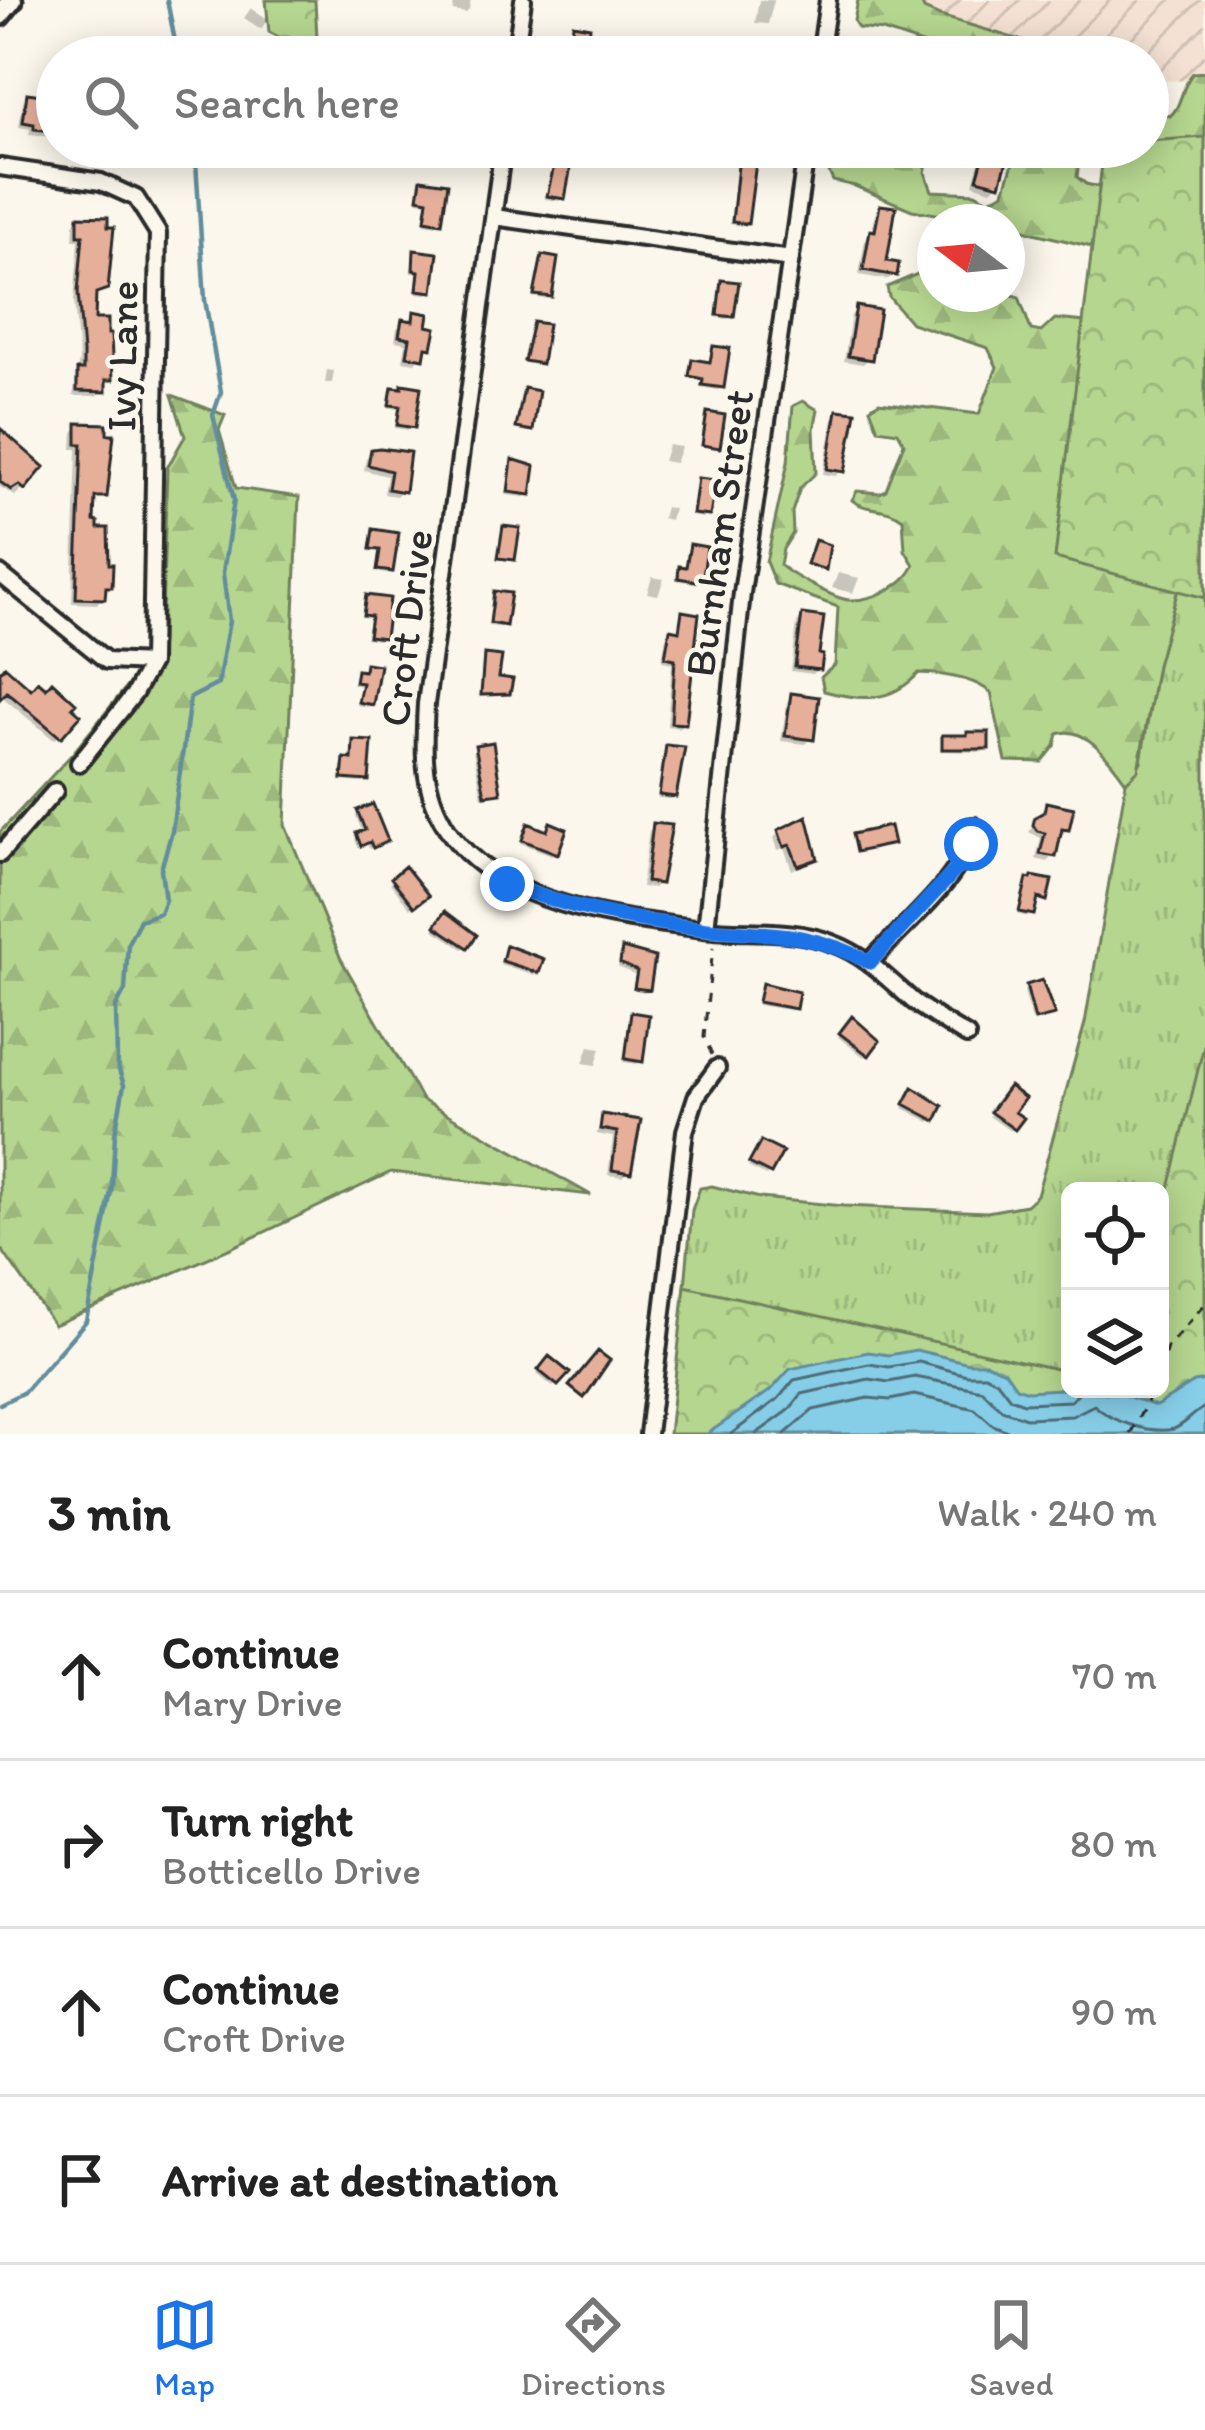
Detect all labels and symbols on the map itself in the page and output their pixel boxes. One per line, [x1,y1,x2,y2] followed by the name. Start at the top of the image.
[917,204,1025,312] north arrow
[95,280,149,432] street label: Ivy Lane
[674,386,764,680] street label: Burnham Street
[369,527,443,729] street label: Croft Drive
[944,817,998,871] route start
[480,857,534,911] route end

